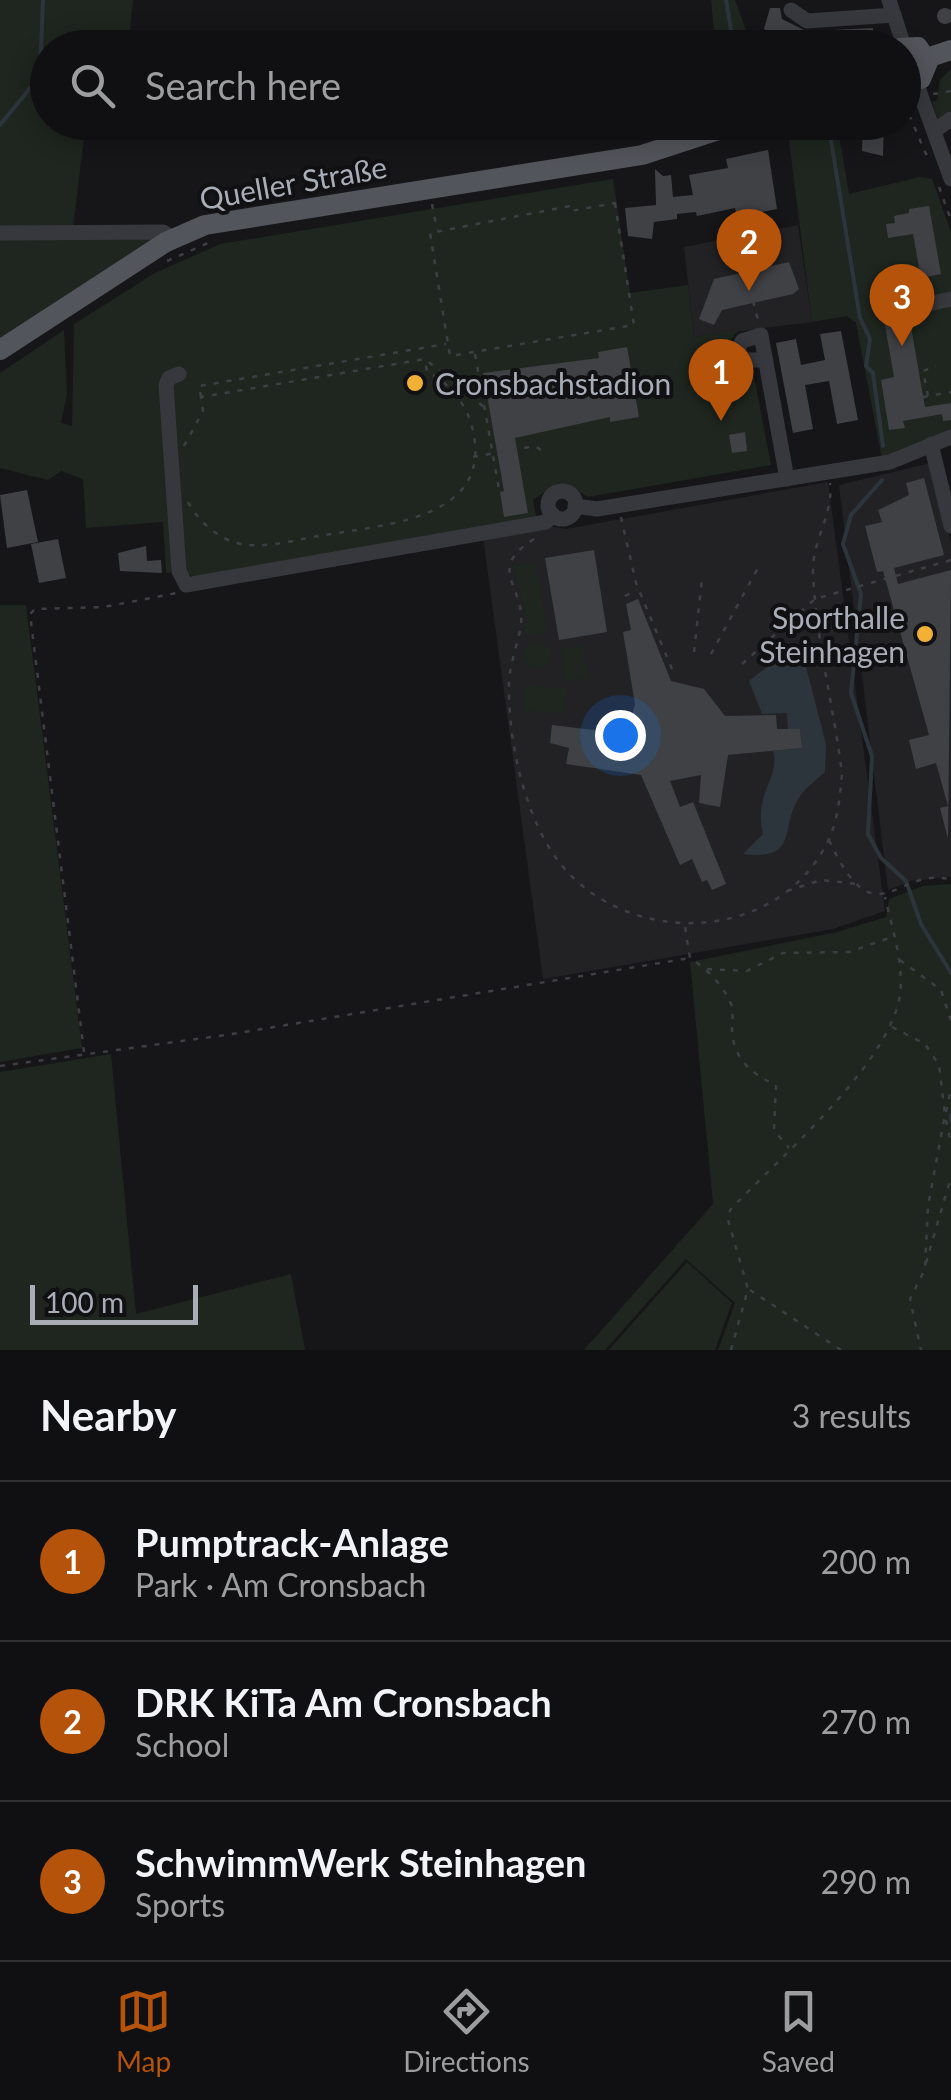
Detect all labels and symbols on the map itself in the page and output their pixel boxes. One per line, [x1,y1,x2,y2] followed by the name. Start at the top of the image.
[197,148,389,216] street label: Queller Straße
[716,208,782,291] pin: 2
[870,264,934,346] pin: 3
[688,338,754,421] pin: 1
[435,365,671,401] place label: Cronsbachstadion
[404,372,426,394] marker: Cronsbachstadion
[759,599,905,669] place label: Sporthalle Steinhagen
[914,623,936,645] marker: Sporthalle Steinhagen
[595,710,646,761] your location
[30,1280,198,1324] scale bar

